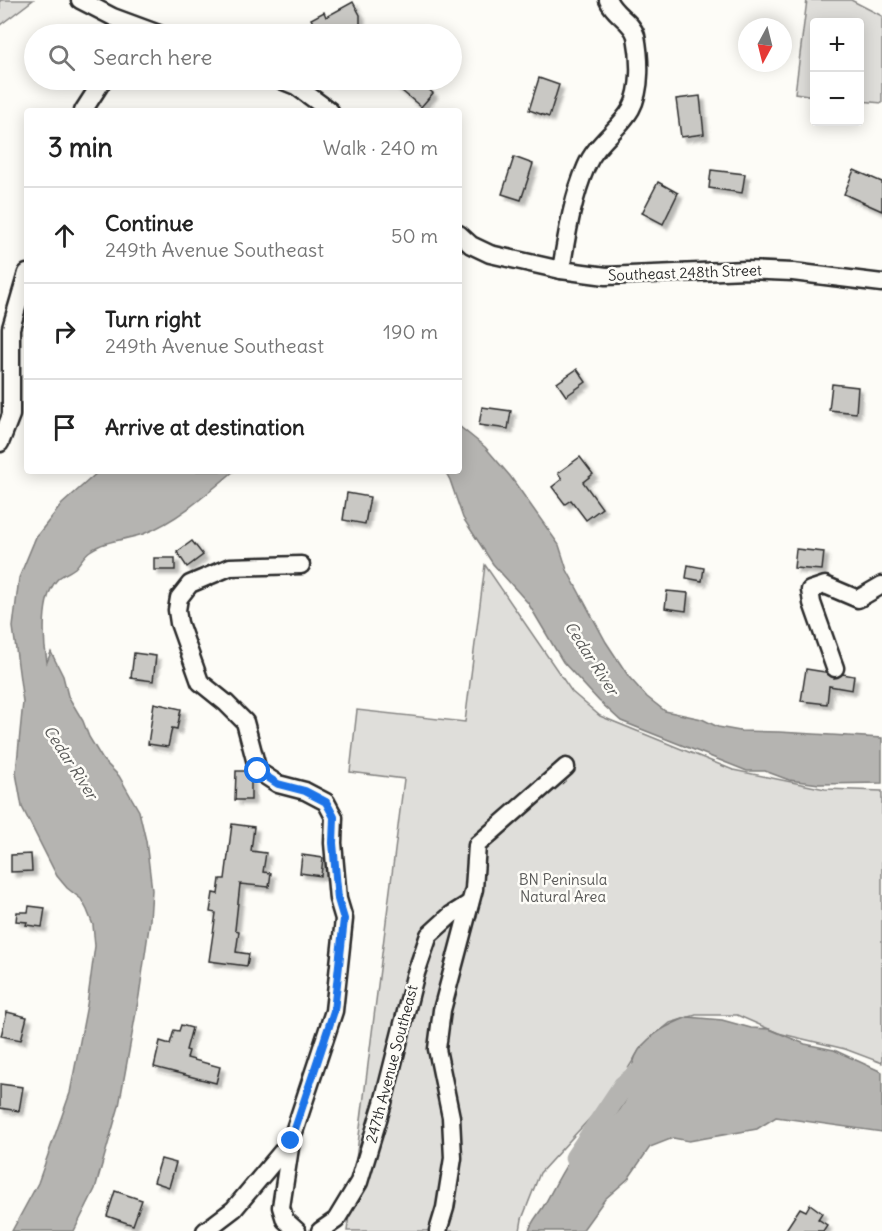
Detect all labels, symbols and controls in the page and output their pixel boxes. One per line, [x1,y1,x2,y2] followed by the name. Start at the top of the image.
[738,18,792,72] north arrow
[810,18,864,126] map controls
[810,18,864,72] button: +
[24,24,462,90] search box
[45,41,78,74] icon: search
[93,43,212,71] text: Search here
[810,72,864,126] button: −
[48,131,113,164] text: 3 min
[323,135,438,160] text: Walk · 240 m
[105,209,194,237] text: Continue
[48,219,81,252] icon: ahead
[391,223,438,248] text: 50 m
[105,237,324,262] text: 249th Avenue Southeast
[608,260,762,285] street label: Southeast 248th Street
[105,305,201,333] text: Turn right
[48,315,81,348] icon: right
[383,319,438,344] text: 190 m
[105,333,324,358] text: 249th Avenue Southeast
[48,411,81,444] icon: arrive
[105,413,305,441] text: Arrive at destination
[561,617,625,701] water label: Cedar River
[40,721,104,805] water label: Cedar River
[244,757,270,783] route start
[519,870,608,906] park label: BN Peninsula Natural Area
[361,983,422,1145] street label: 247th Avenue Southeast
[277,1127,303,1153] route end

